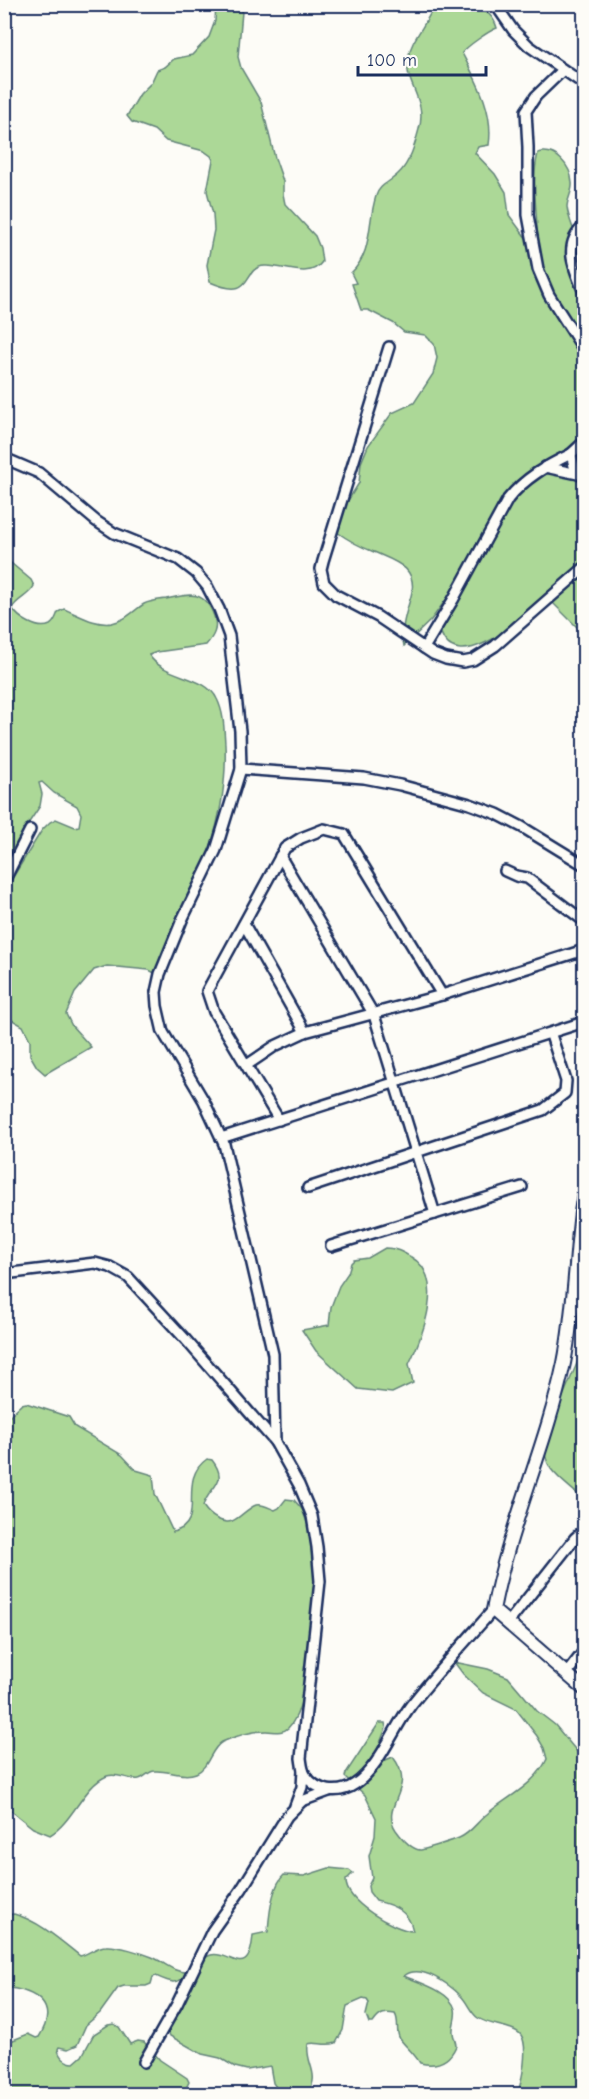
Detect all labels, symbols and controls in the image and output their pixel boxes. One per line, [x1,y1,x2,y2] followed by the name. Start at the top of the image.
[358,39,486,77] scale bar
[367,50,417,71] text: 100 m

